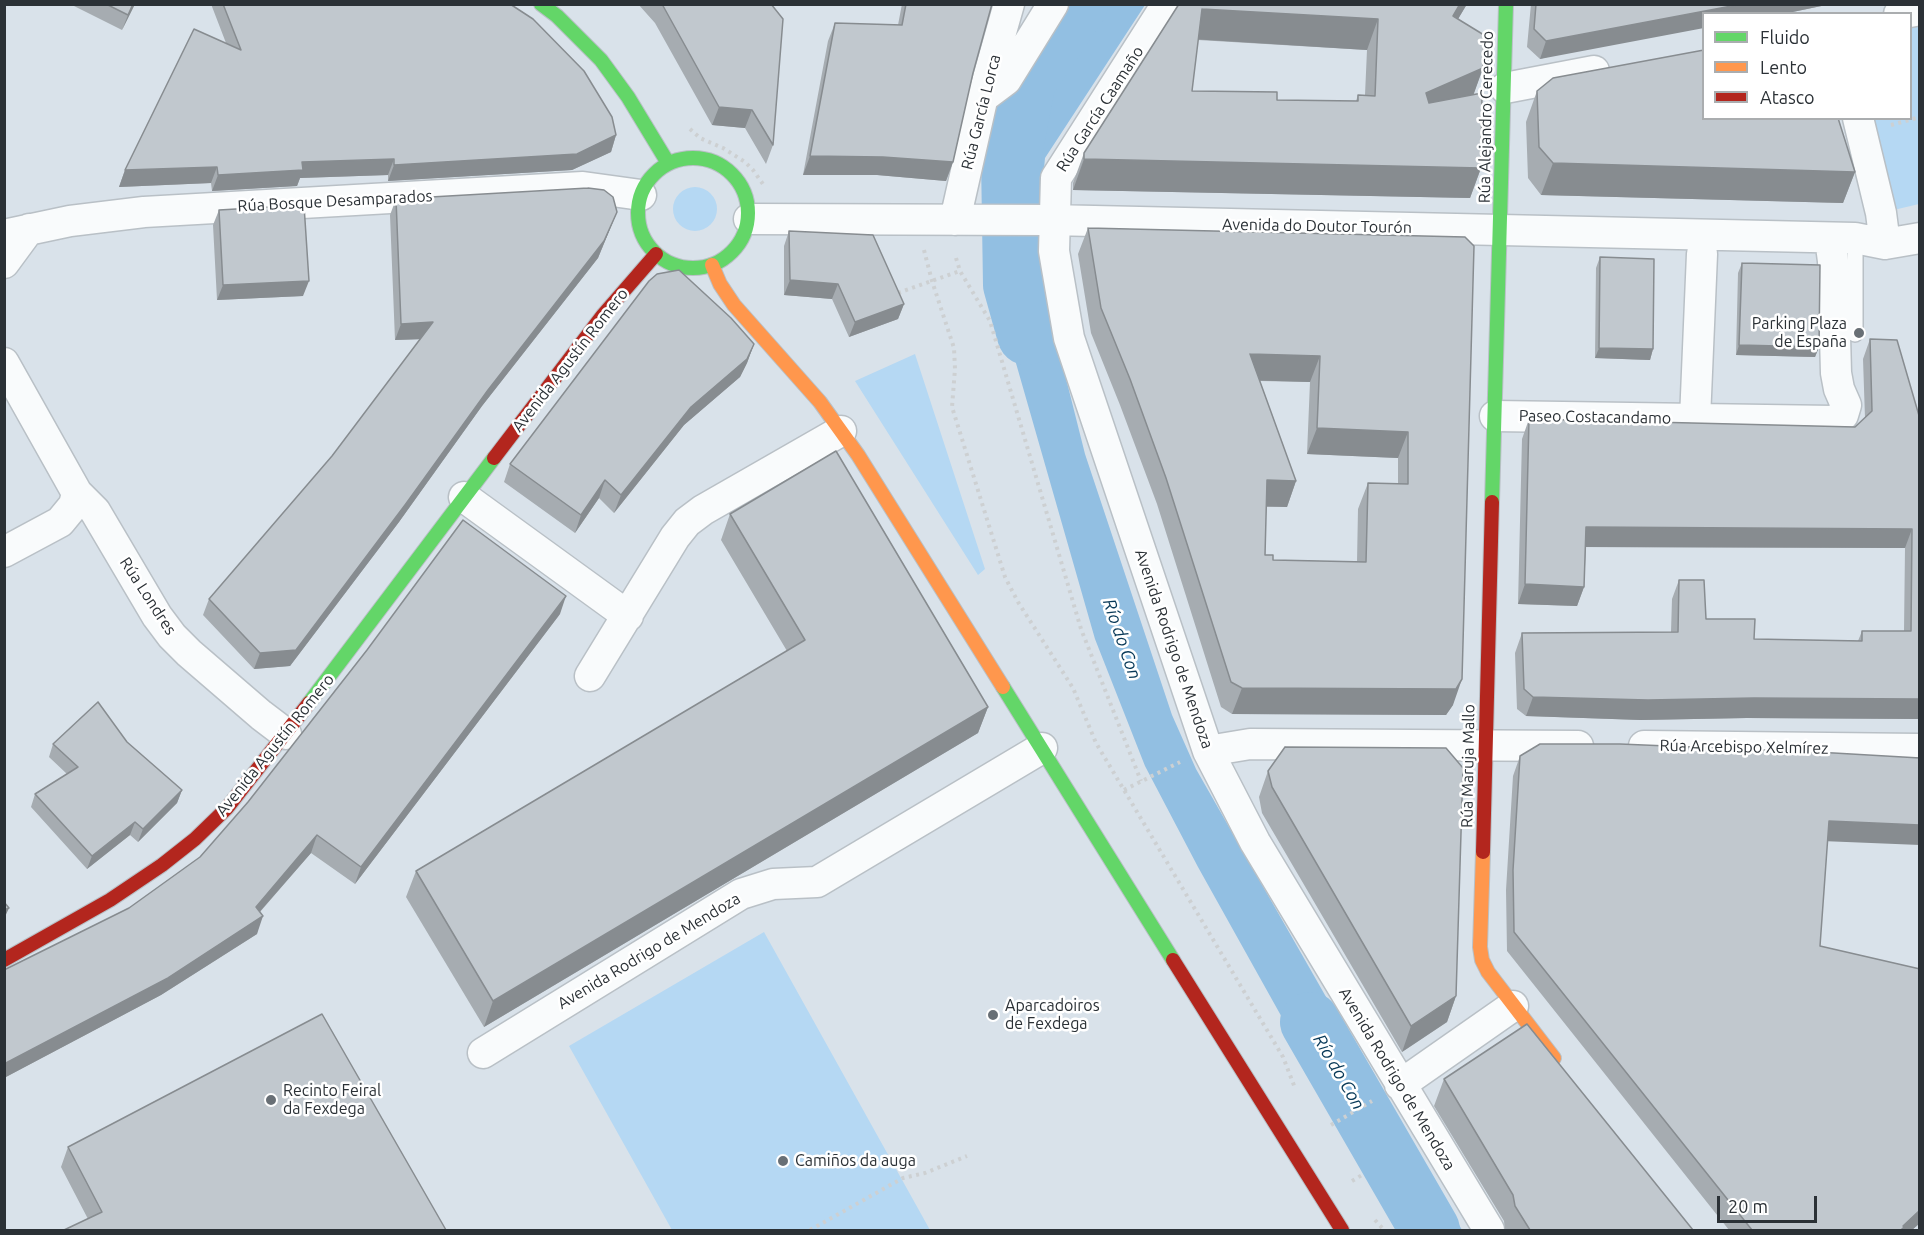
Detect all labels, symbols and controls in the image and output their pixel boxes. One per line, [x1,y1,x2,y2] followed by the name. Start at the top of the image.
[1702,12,1912,120] legend
[1760,27,1810,47] text: Fluido
[1475,31,1497,203] street label: Rúa Alejandro Cerecedo
[1052,43,1148,175] street label: Rúa García Caamaño
[957,52,1005,172] street label: Rúa García Lorca
[1760,57,1807,77] text: Lento
[1760,87,1815,107] text: Atasco
[237,186,433,216] street label: Rúa Bosque Desamparados
[1222,215,1412,237] street label: Avenida do Doutor Tourón
[508,284,632,436] street label: Avenida Agustín Romero
[1752,314,1847,352] place label: Parking Plaza de España
[1852,326,1866,340] marker: Parking Plaza de España
[1519,406,1671,428] street label: Paseo Costacandamo
[1131,547,1217,751] street label: Avenida Rodrigo de Mendoza
[116,554,180,638] street label: Rúa Londres
[1098,596,1146,682] water label: Río do Con
[212,670,338,820] street label: Avenida Agustín Romero
[1457,704,1479,828] street label: Rúa Maruja Mallo
[1659,736,1829,758] street label: Rúa Arcebispo Xelmírez
[554,889,744,1013] street label: Avenida Rodrigo de Mendoza
[1335,984,1459,1174] street label: Avenida Rodrigo de Mendoza
[1005,996,1100,1034] place label: Aparcadoiros de Fexdega
[986,1008,1000,1022] marker: Aparcadoiros de Fexdega
[1309,1030,1369,1114] water label: Río do Con
[283,1081,381,1119] place label: Recinto Feiral da Fexdega
[264,1093,278,1107] marker: Recinto Feiral da Fexdega
[795,1151,916,1171] place label: Camiños da auga
[776,1154,790,1168] marker: Camiños da auga
[1720,1184,1820,1222] scale bar
[1728,1196,1768,1216] text: 20 m

